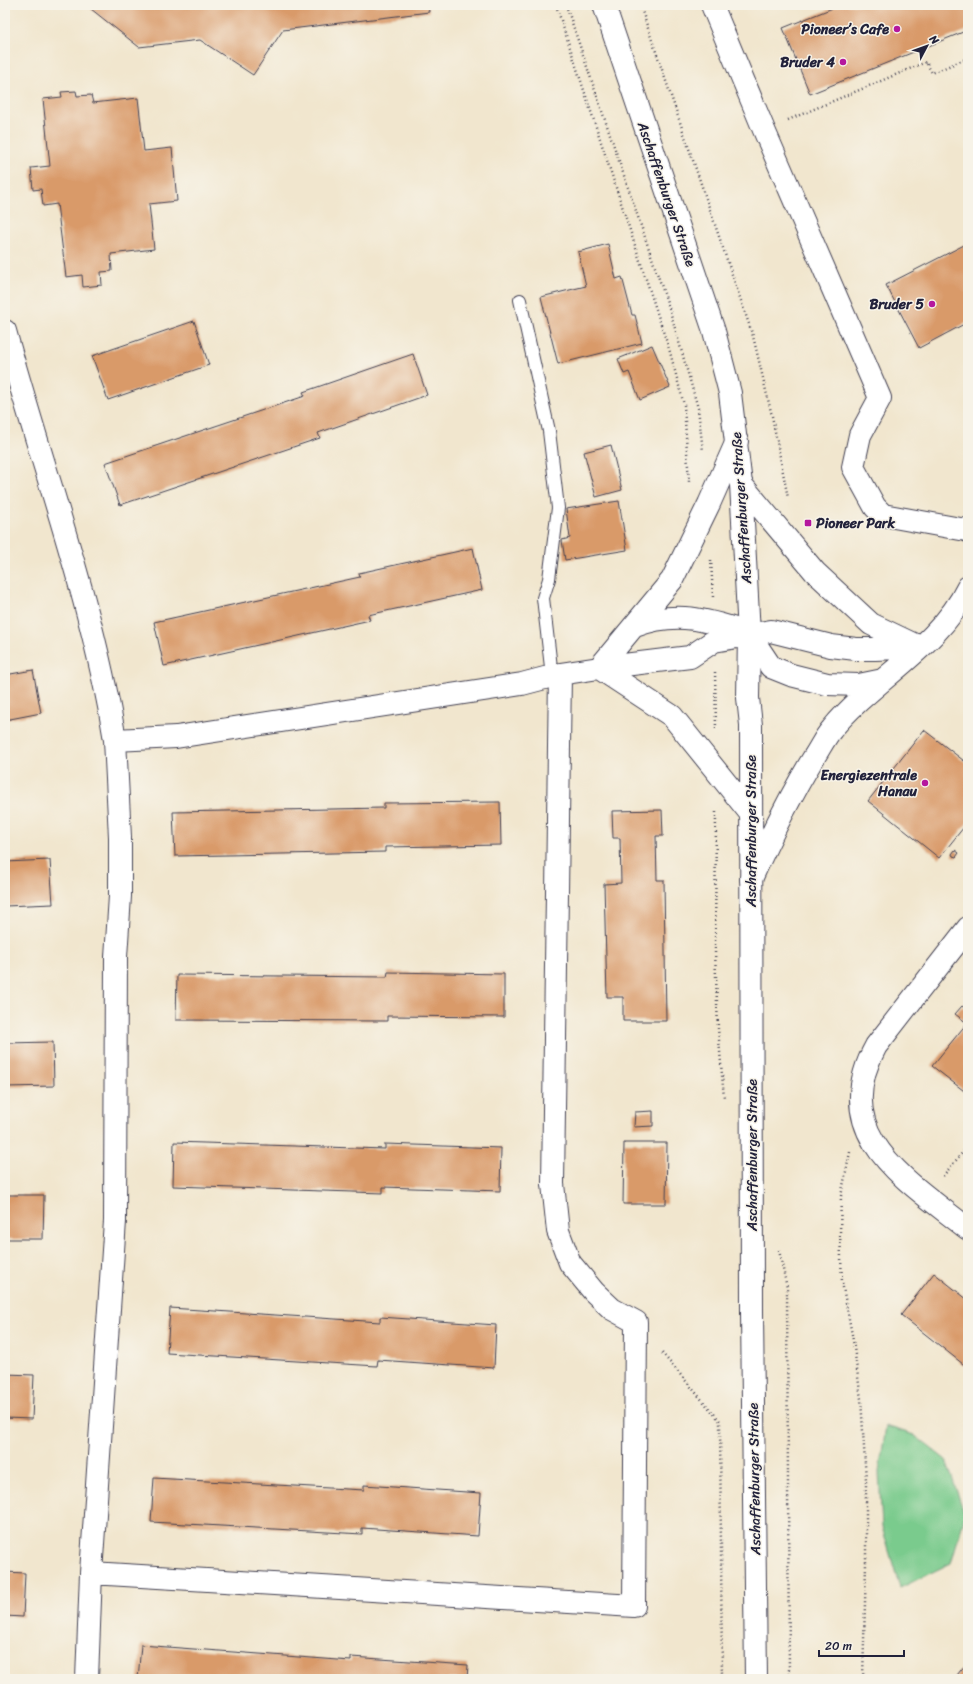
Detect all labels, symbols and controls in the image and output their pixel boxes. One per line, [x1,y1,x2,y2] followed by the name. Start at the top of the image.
[801,17,889,42] place label: Pioneer’s Cafe
[892,24,902,34] marker: Pioneer’s Cafe
[907,26,947,66] north arrow
[924,30,944,49] text: N
[780,50,835,75] place label: Bruder 4
[838,57,848,67] marker: Bruder 4
[630,117,703,270] street label: Aschaffenburger Straße
[869,292,924,317] place label: Bruder 5
[927,299,937,309] marker: Bruder 5
[724,431,759,586] street label: Aschaffenburger Straße
[816,511,896,536] place label: Pioneer Park
[803,518,813,528] marker: Pioneer Park
[739,755,764,908] street label: Aschaffenburger Straße
[821,763,917,804] place label: Energiezentrale Hanau
[920,778,930,788] marker: Energiezentrale Hanau
[740,1079,765,1232] street label: Aschaffenburger Straße
[741,1402,768,1556] street label: Aschaffenburger Straße
[819,1632,904,1658] scale bar
[825,1635,852,1657] text: 20 m

